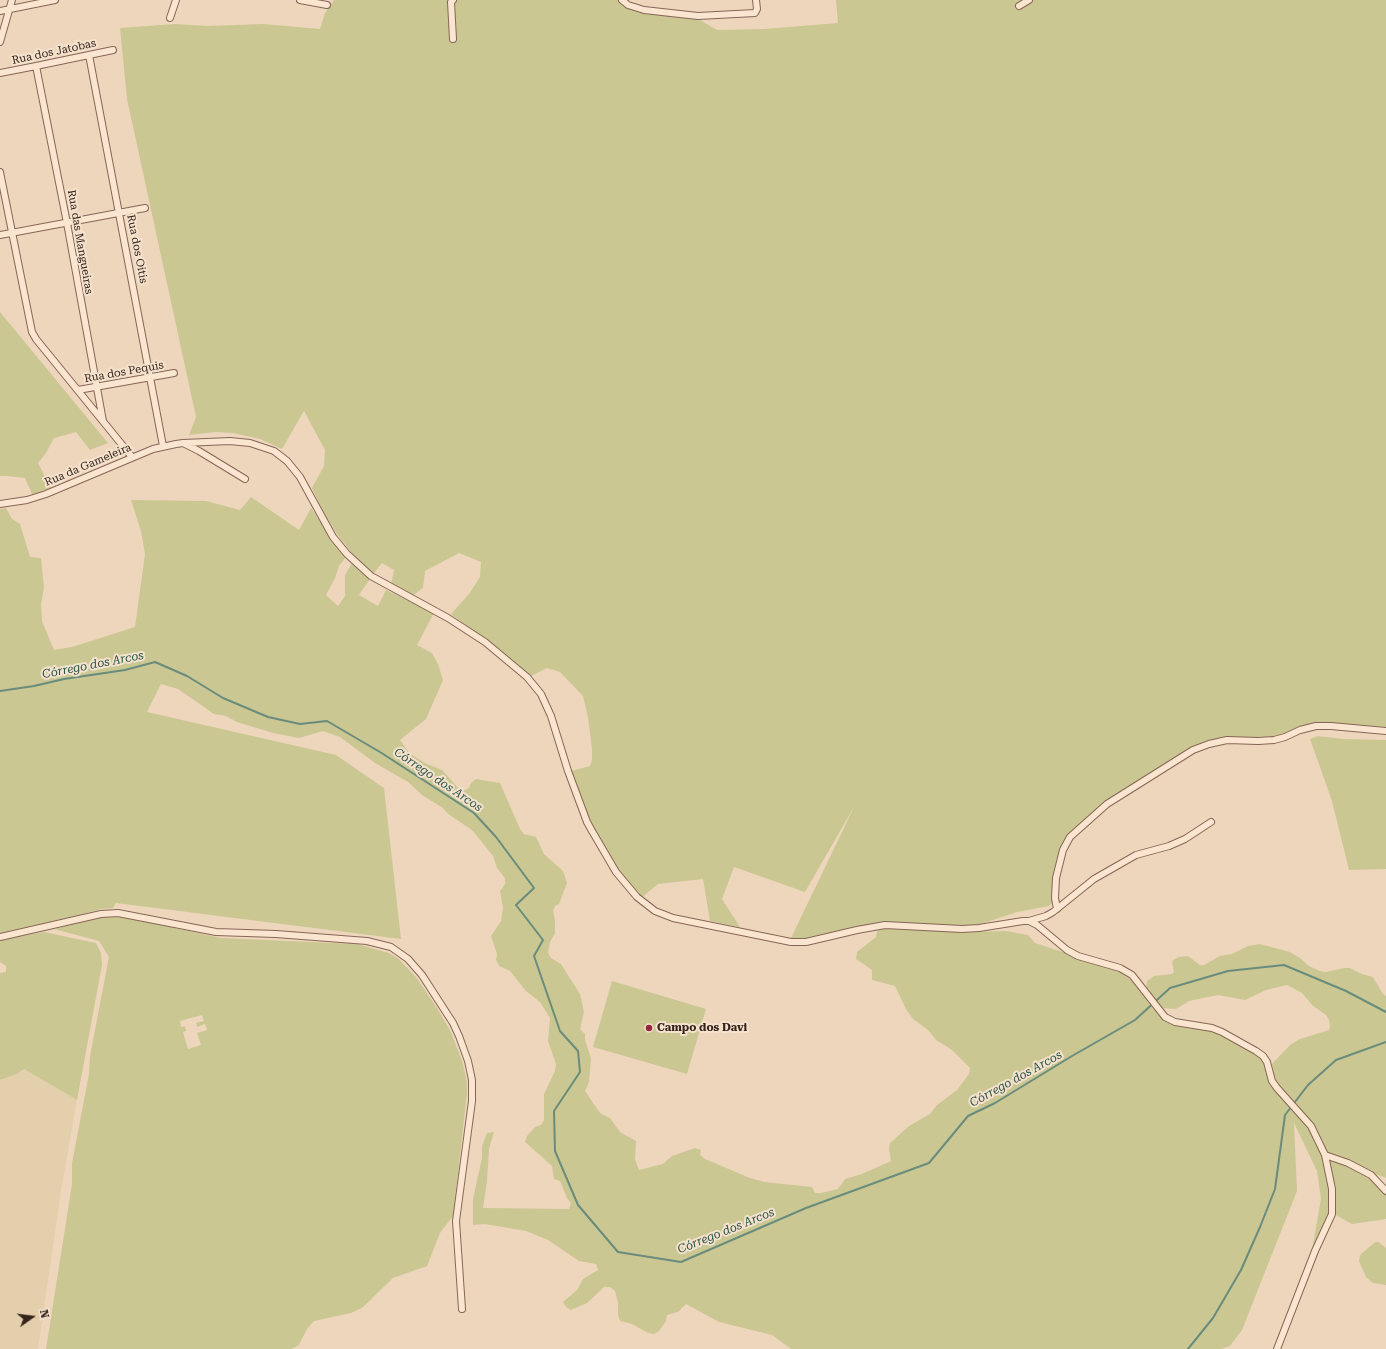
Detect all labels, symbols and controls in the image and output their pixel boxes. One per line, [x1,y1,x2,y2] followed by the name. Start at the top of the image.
[11,37,97,67] street label: Rua dos Jatobas
[64,189,96,295] street label: Rua das Mangueiras
[124,213,150,285] street label: Rua dos Oitis
[83,359,165,385] street label: Rua dos Pequis
[43,441,133,489] street label: Rua da Gameleira
[41,648,145,682] water label: Córrego dos Arcos
[391,745,485,815] water label: Córrego dos Arcos
[657,1021,747,1035] place label: Campo dos Davi
[644,1023,654,1033] marker: Campo dos Davi
[967,1048,1065,1110] water label: Córrego dos Arcos
[675,1205,777,1257] water label: Córrego dos Arcos
[12,1297,52,1337] north arrow
[37,1308,51,1320] text: N

